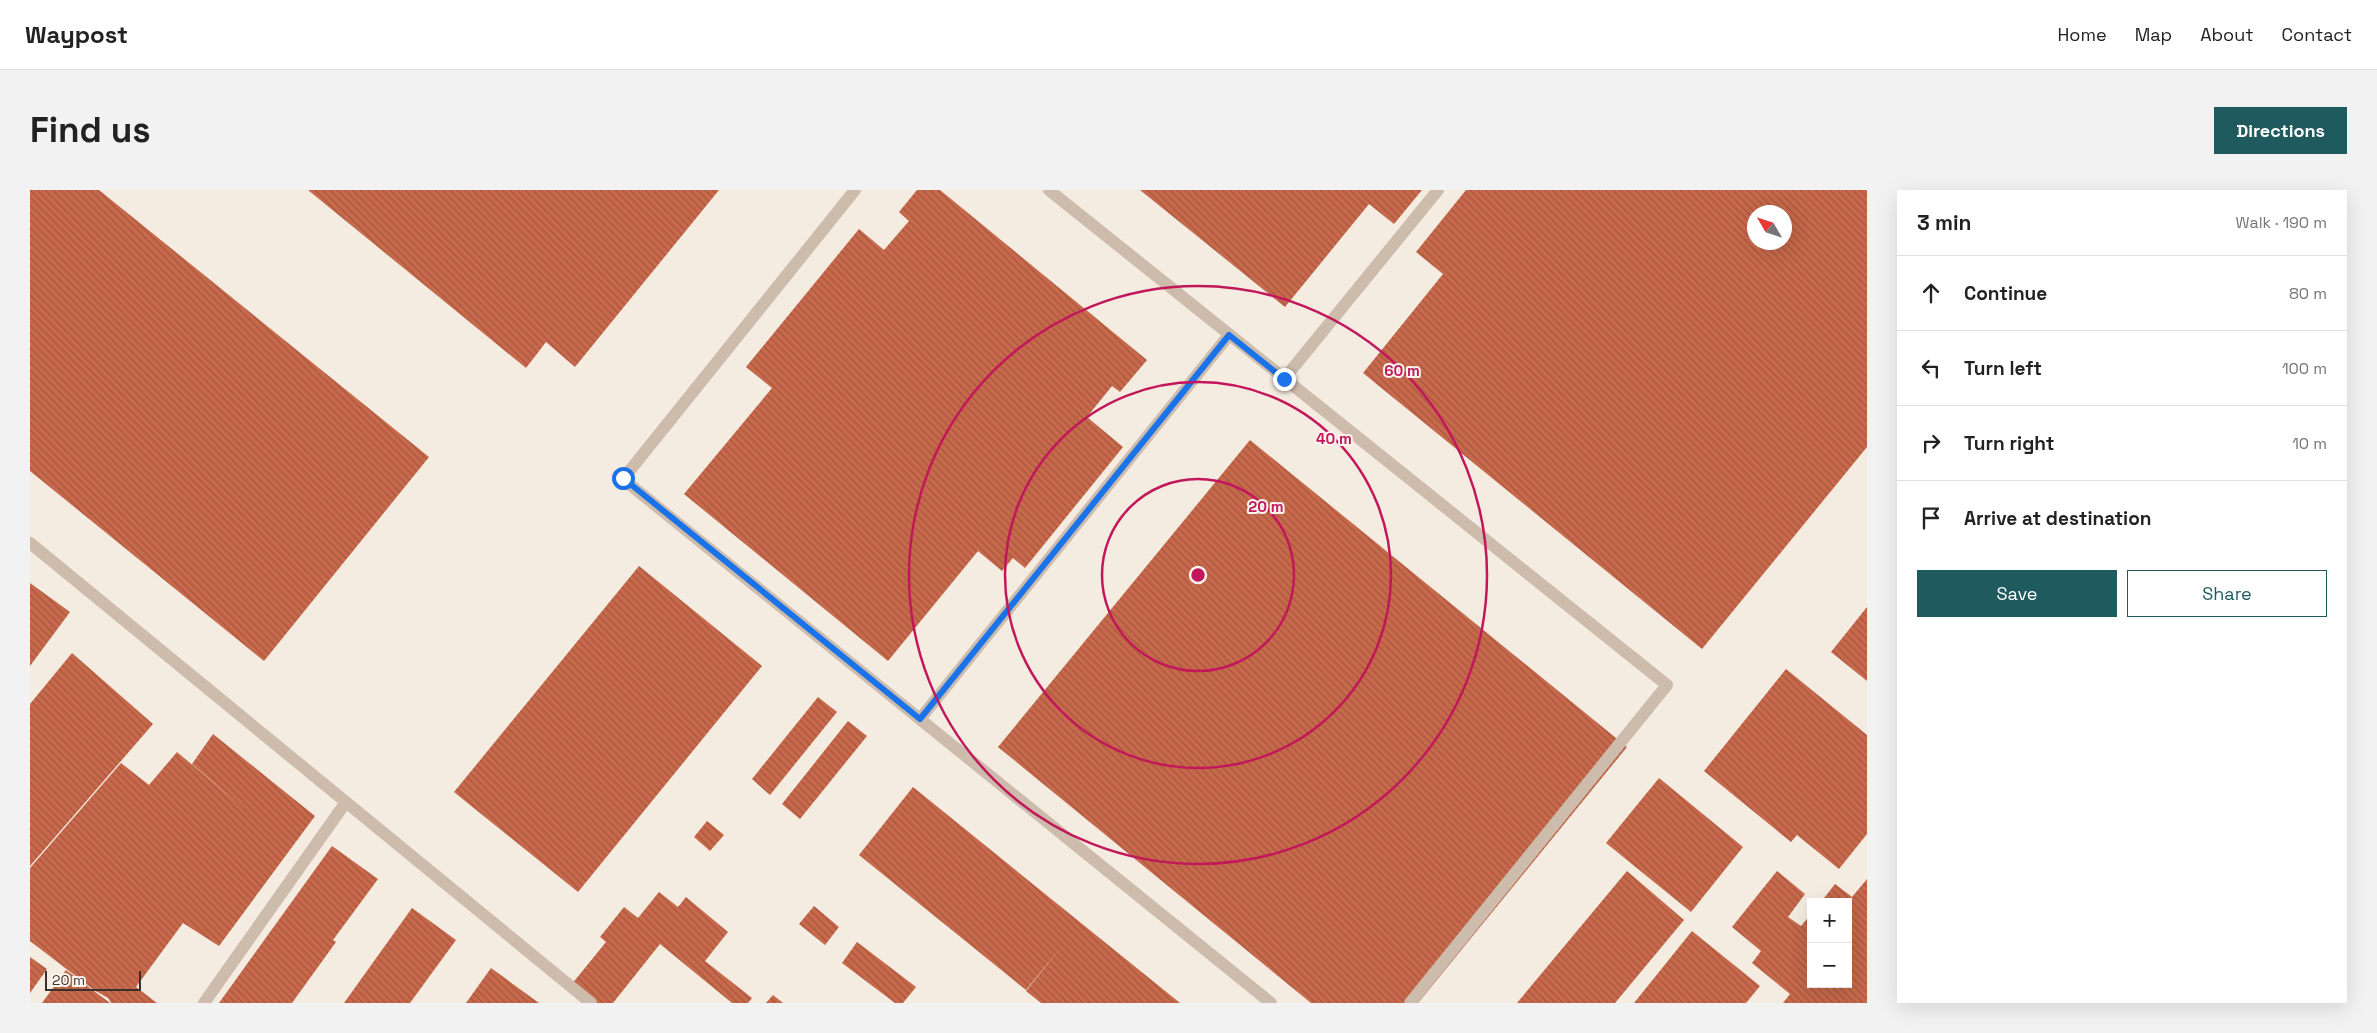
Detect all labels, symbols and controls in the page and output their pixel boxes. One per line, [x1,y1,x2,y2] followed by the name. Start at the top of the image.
[25,19,128,50] text: Waypost
[2058,23,2107,46] text: Home
[2135,23,2172,46] text: Map
[2200,23,2254,46] text: About
[2282,23,2352,46] text: Contact
[2214,107,2347,154] button: Directions
[30,108,151,152] text: Find us
[1747,205,1792,250] north arrow
[1917,209,1972,236] text: 3 min
[2236,212,2327,233] text: Walk · 190 m
[1917,279,1945,307] icon: ahead
[1964,281,2047,306] text: Continue
[2289,283,2327,304] text: 80 m
[1917,354,1945,382] icon: left
[1964,356,2042,381] text: Turn left
[2282,358,2327,379] text: 100 m
[1384,361,1420,380] text: 60 m
[1273,368,1296,391] route end
[1316,429,1352,448] text: 40 m
[1917,429,1945,457] icon: right
[1964,431,2054,456] text: Turn right
[2292,433,2327,454] text: 10 m
[612,467,635,490] route start
[1248,497,1284,516] text: 20 m
[1917,504,1945,532] icon: arrive
[1964,506,2152,531] text: Arrive at destination
[1189,566,1207,584] centre of rings
[1917,570,2117,617] button: Save
[2127,570,2327,617] button: Share
[1807,898,1852,988] map controls
[1807,898,1852,943] button: +
[1807,943,1852,988] button: −
[45,968,141,991] scale bar
[52,971,85,989] text: 20 m

